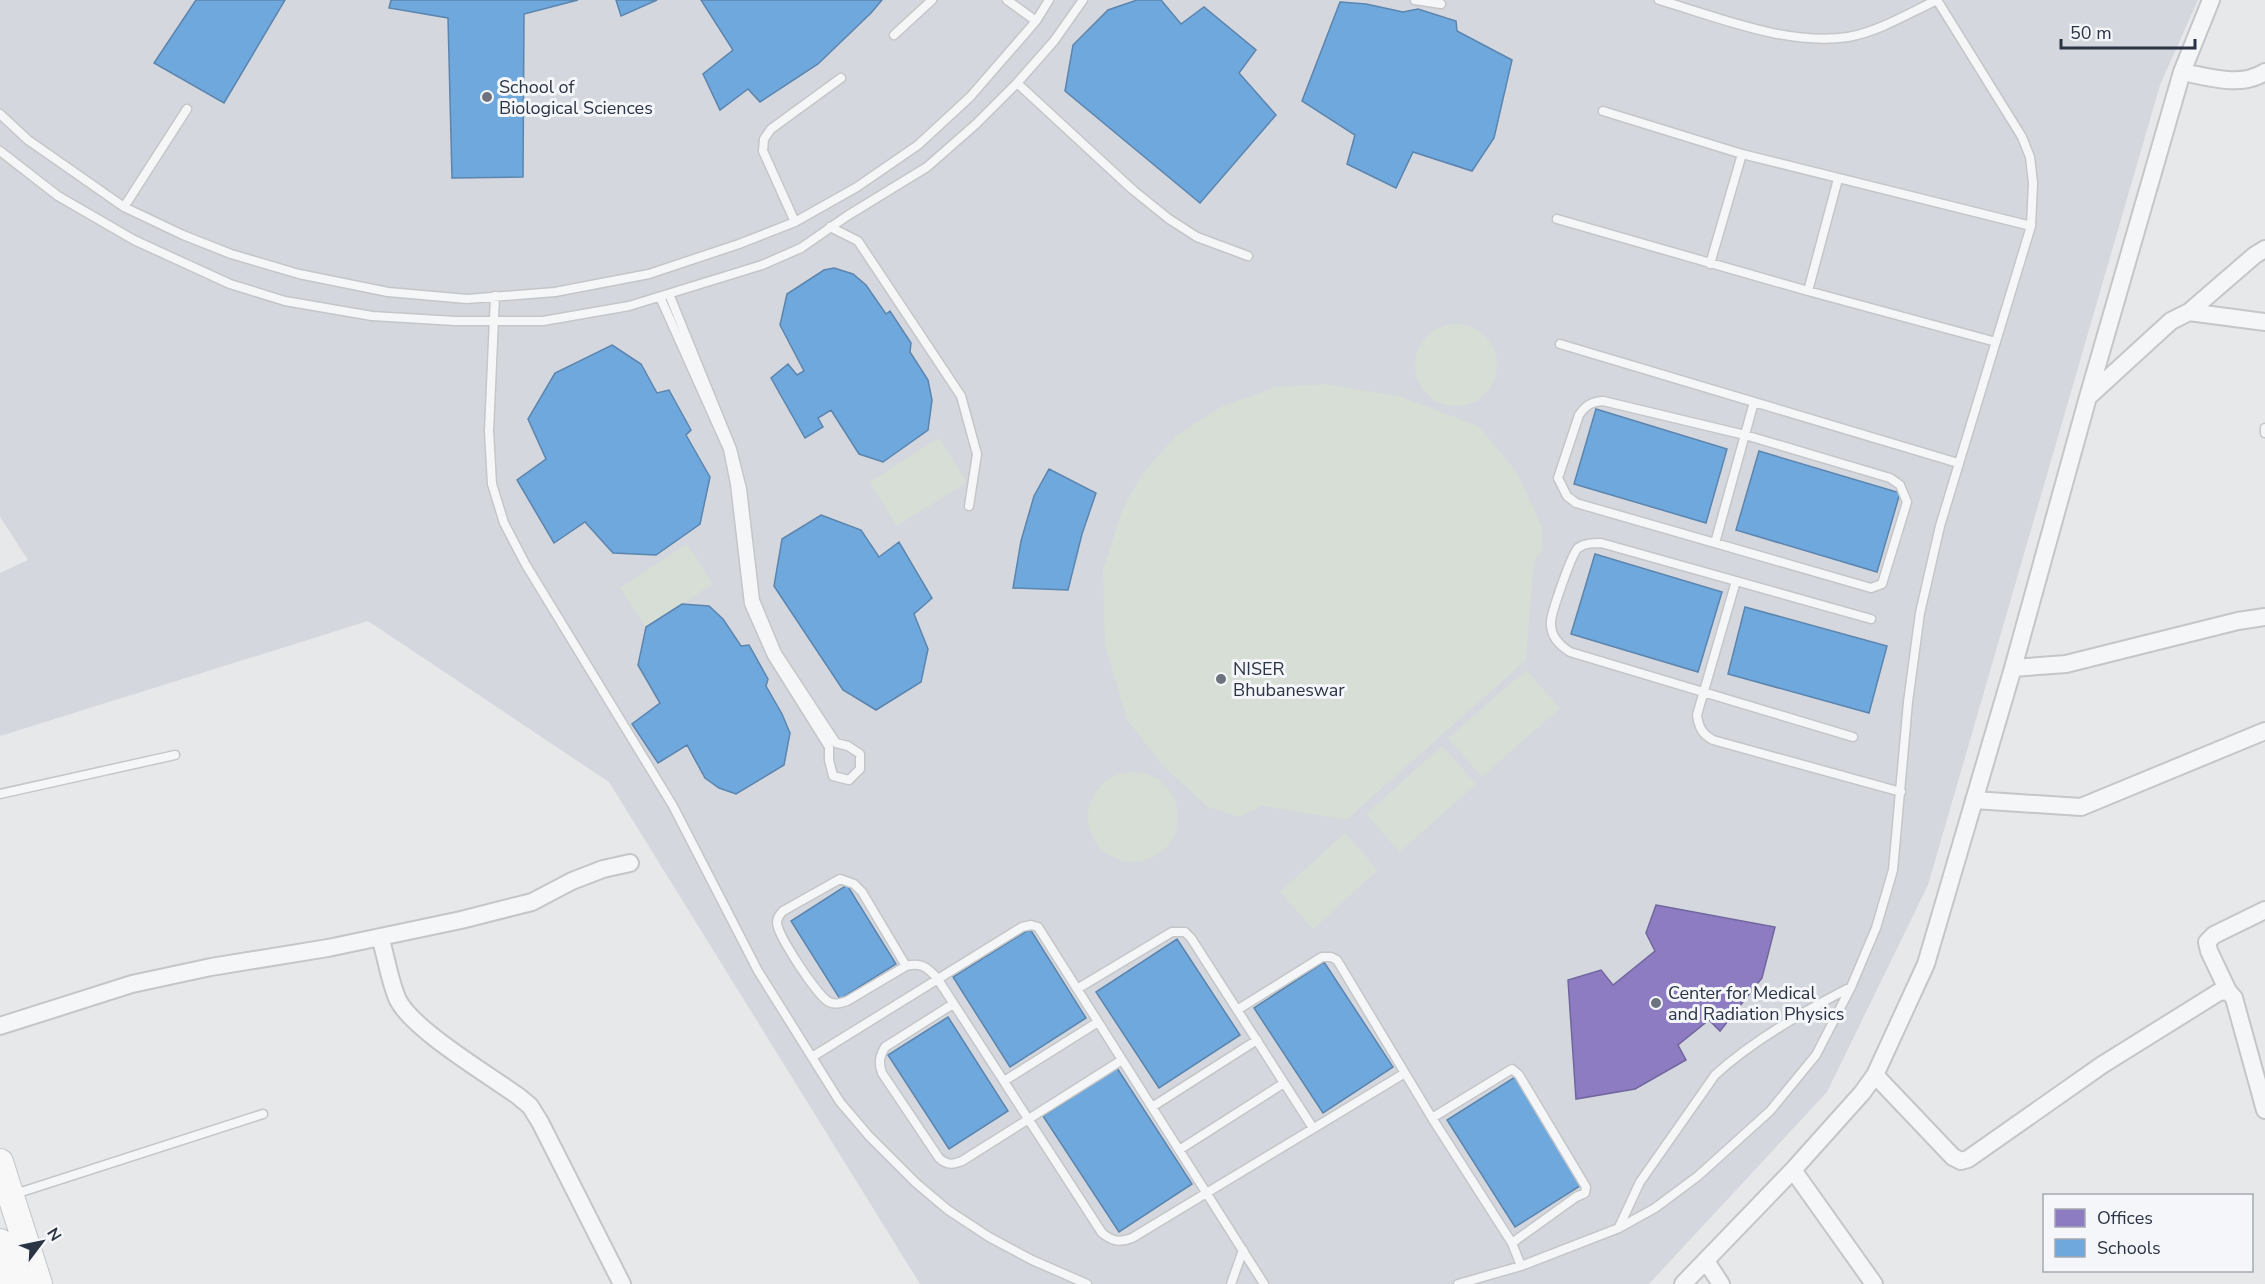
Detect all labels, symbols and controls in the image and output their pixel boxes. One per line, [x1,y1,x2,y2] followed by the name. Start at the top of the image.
[2061,12,2194,50] scale bar
[2070,21,2112,45] text: 50 m
[499,75,653,120] place label: School of Biological Sciences
[480,90,494,104] marker: School of Biological Sciences
[1233,657,1345,702] place label: NISER Bhubaneswar
[1214,672,1228,686] marker: NISER Bhubaneswar
[1668,981,1844,1026] place label: Center for Medical and Radiation Physics
[1649,996,1663,1010] marker: Center for Medical and Radiation Physics
[2043,1194,2253,1272] legend
[2097,1206,2153,1230] text: Offices
[12,1212,72,1272] north arrow
[41,1224,66,1245] text: N
[2097,1236,2161,1260] text: Schools

